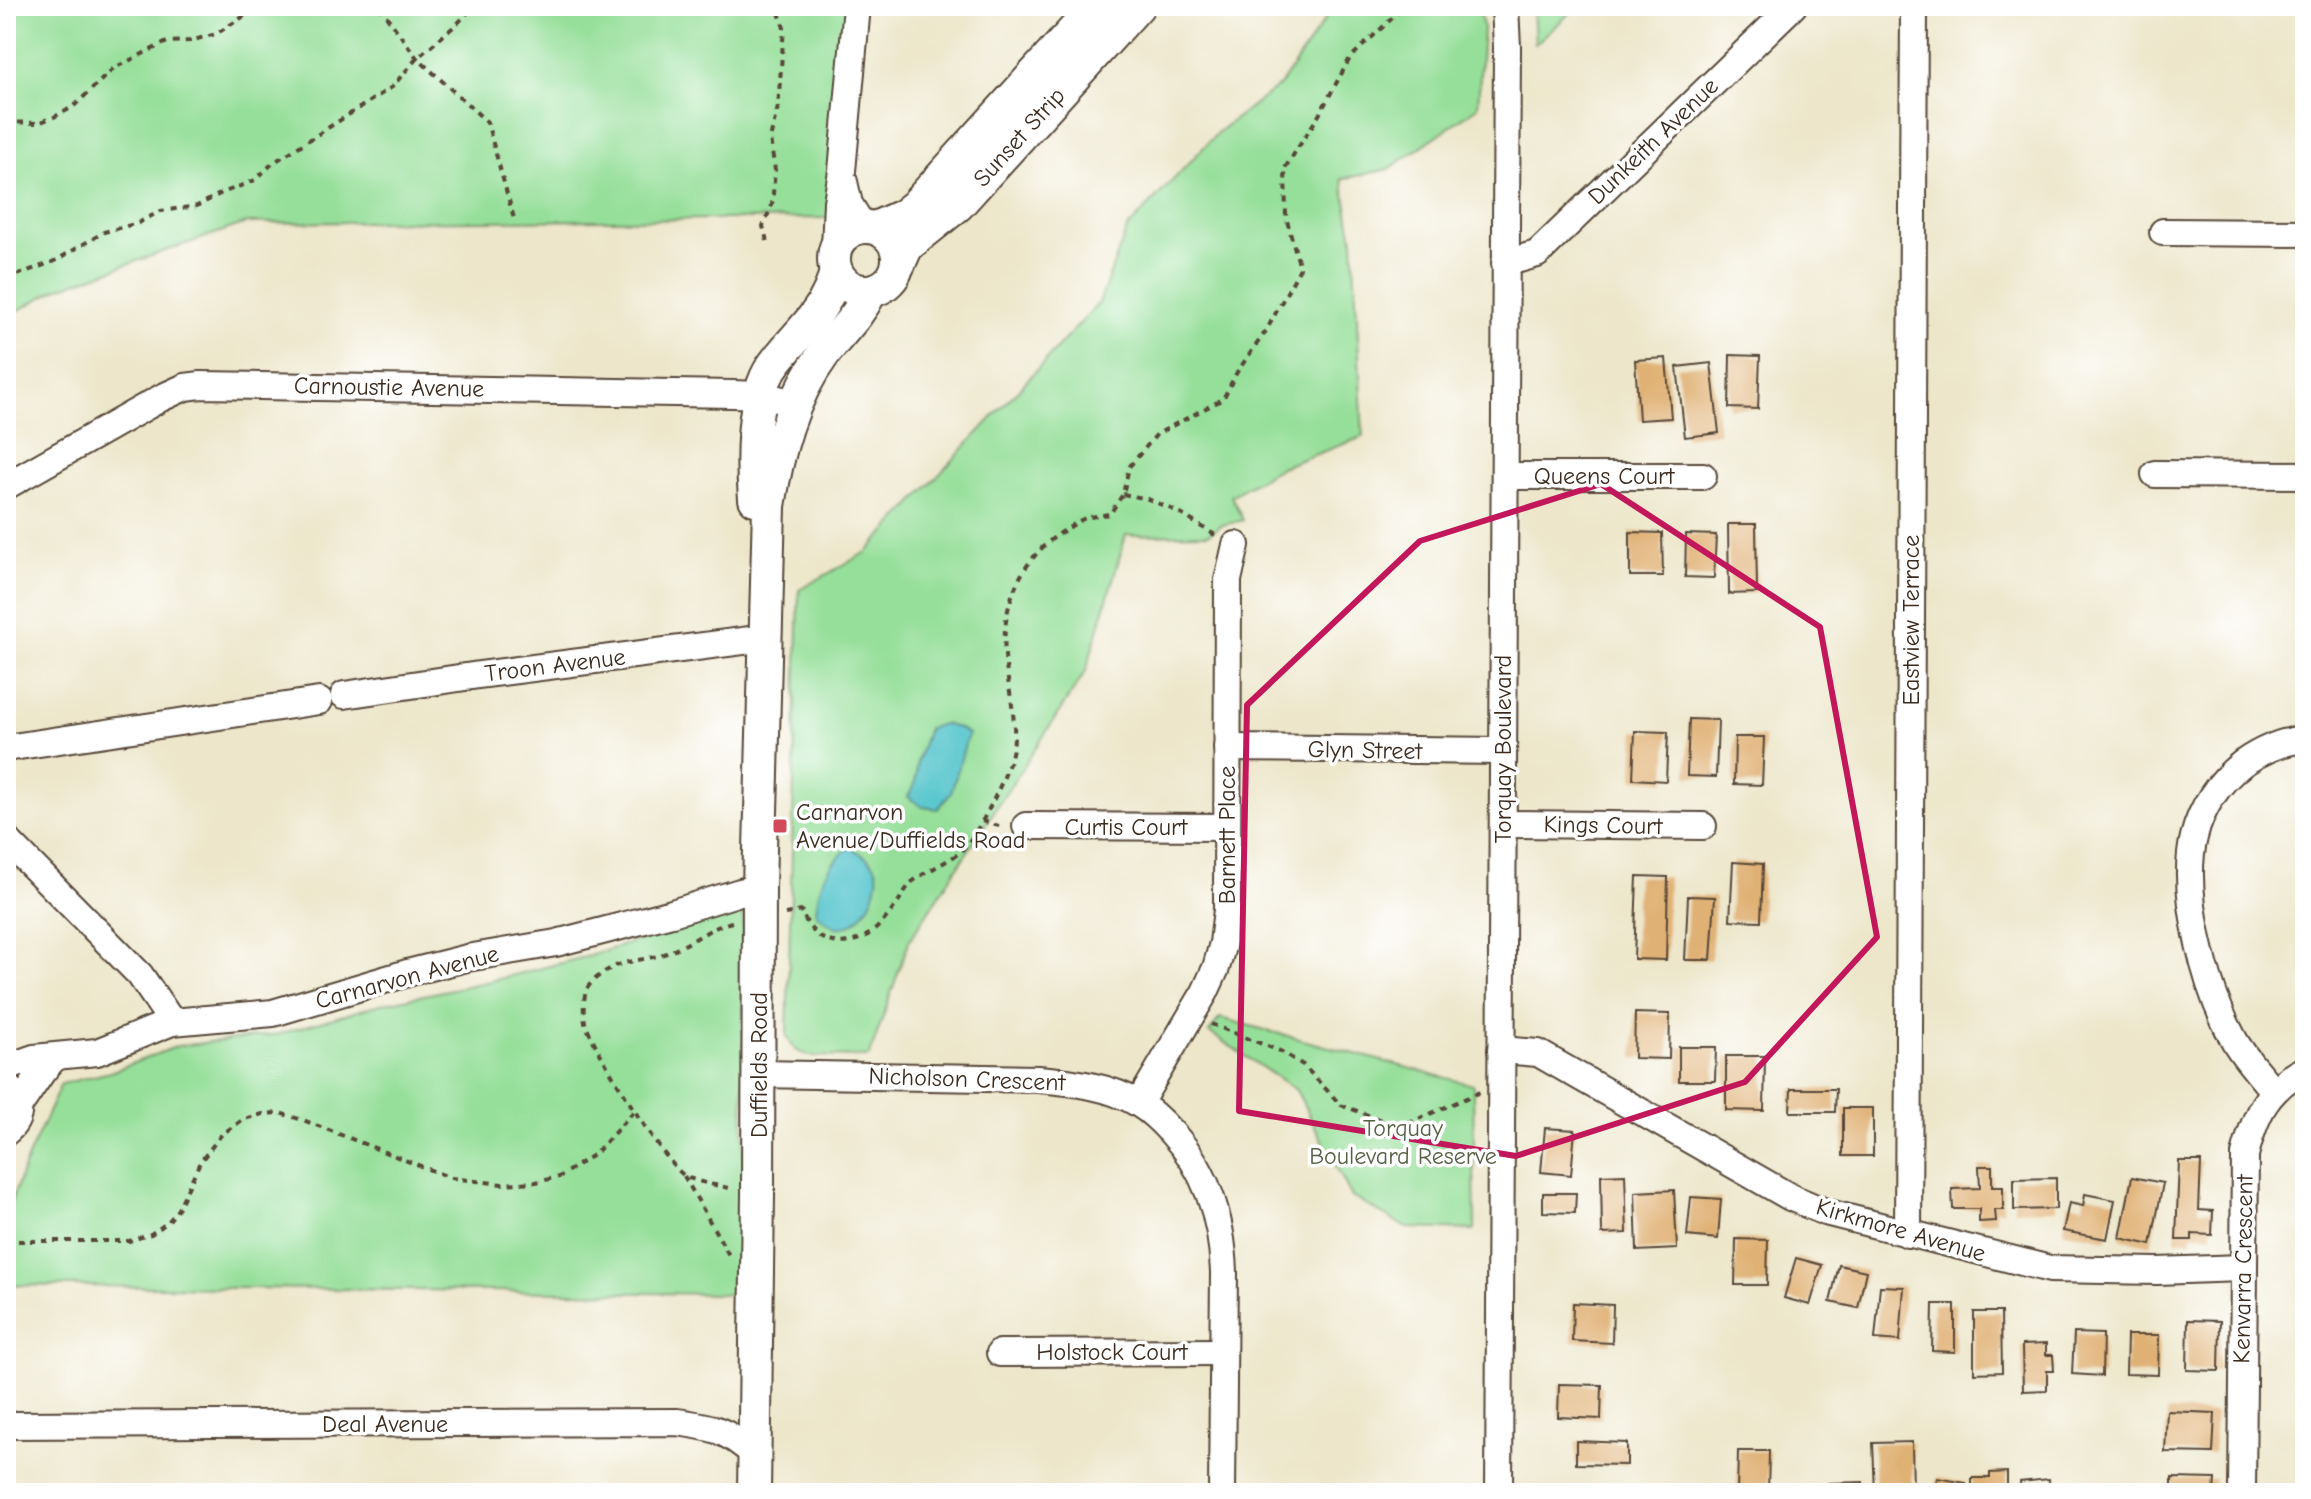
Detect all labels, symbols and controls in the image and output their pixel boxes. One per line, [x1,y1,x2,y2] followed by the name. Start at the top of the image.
[1582,72,1724,210] street label: Dunkeith Avenue
[967,82,1071,192] street label: Sunset Strip
[294,371,484,403] street label: Carnoustie Avenue
[1534,462,1675,490] street label: Queens Court
[1897,535,1925,705] street label: Eastview Terrace
[483,642,627,688] street label: Troon Avenue
[1489,655,1517,843] street label: Torquay Boulevard
[1307,735,1424,765] street label: Glyn Street
[1213,766,1241,904] street label: Barnett Place
[796,798,1026,854] place label: Carnarvon Avenue/Duffields Road
[1543,810,1664,840] street label: Kings Court
[1065,813,1189,841] street label: Curtis Court
[771,817,789,835] marker: Carnarvon Avenue/Duffields Road
[312,939,502,1015] street label: Carnarvon Avenue
[745,992,773,1138] street label: Duffields Road
[868,1062,1067,1096] street label: Nicholson Crescent
[1309,1114,1497,1170] park label: Torquay Boulevard Reserve
[2227,1173,2259,1364] street label: Kenvarra Crescent
[1813,1192,1989,1268] street label: Kirkmore Avenue
[1036,1338,1189,1366] street label: Holstock Court
[322,1410,448,1438] street label: Deal Avenue

